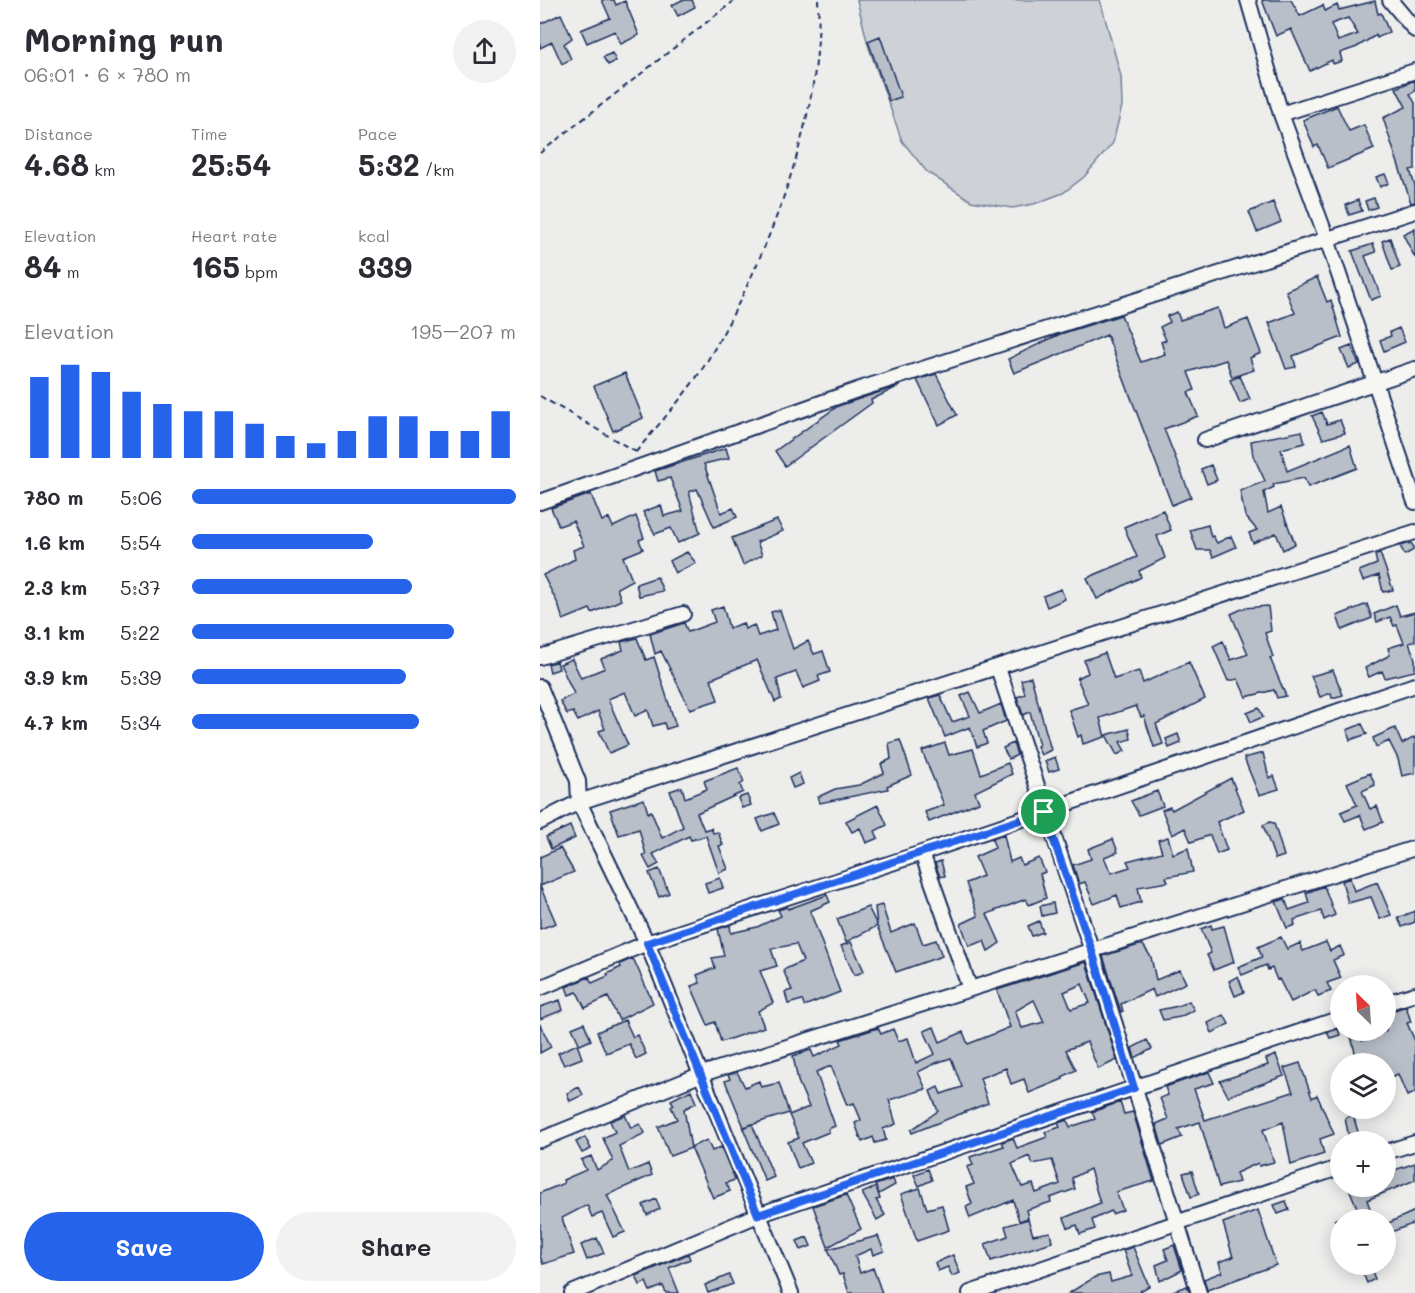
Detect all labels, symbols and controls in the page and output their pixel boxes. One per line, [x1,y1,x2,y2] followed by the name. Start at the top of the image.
[24,17,224,60] text: Morning run
[453,20,516,83] button: share
[24,61,191,87] text: 06:01 · 6 × 780 m
[24,123,93,144] text: Distance
[191,123,227,144] text: Time
[358,123,397,144] text: Pace
[24,144,89,184] text: 4.68
[191,144,271,184] text: 25:54
[358,144,420,184] text: 5:32
[89,159,115,180] text: km
[420,159,455,180] text: /km
[24,225,96,246] text: Elevation
[191,225,277,246] text: Heart rate
[358,225,390,246] text: kcal
[24,246,62,286] text: 84
[191,246,240,286] text: 165
[358,246,412,286] text: 339
[62,261,80,282] text: m
[240,261,278,282] text: bpm
[24,318,114,344] text: Elevation
[410,318,516,344] text: 195–207 m
[24,484,83,510] text: 780 m
[120,484,162,510] text: 5:06
[24,529,85,555] text: 1.6 km
[120,529,161,555] text: 5:54
[24,574,87,600] text: 2.3 km
[120,574,161,600] text: 5:37
[24,619,85,645] text: 3.1 km
[120,619,160,645] text: 5:22
[24,664,88,690] text: 3.9 km
[120,664,161,690] text: 5:39
[24,709,88,735] text: 4.7 km
[120,709,161,735] text: 5:34
[1018,786,1069,837] pin
[1027,795,1060,828] icon: arrive
[1330,975,1396,1041] north arrow
[1330,975,1396,1275] map controls
[1330,1053,1396,1119] button: layers
[1330,1131,1396,1197] button: +
[1330,1209,1396,1275] button: −
[24,1212,264,1281] button: Save
[276,1212,516,1281] button: Share

